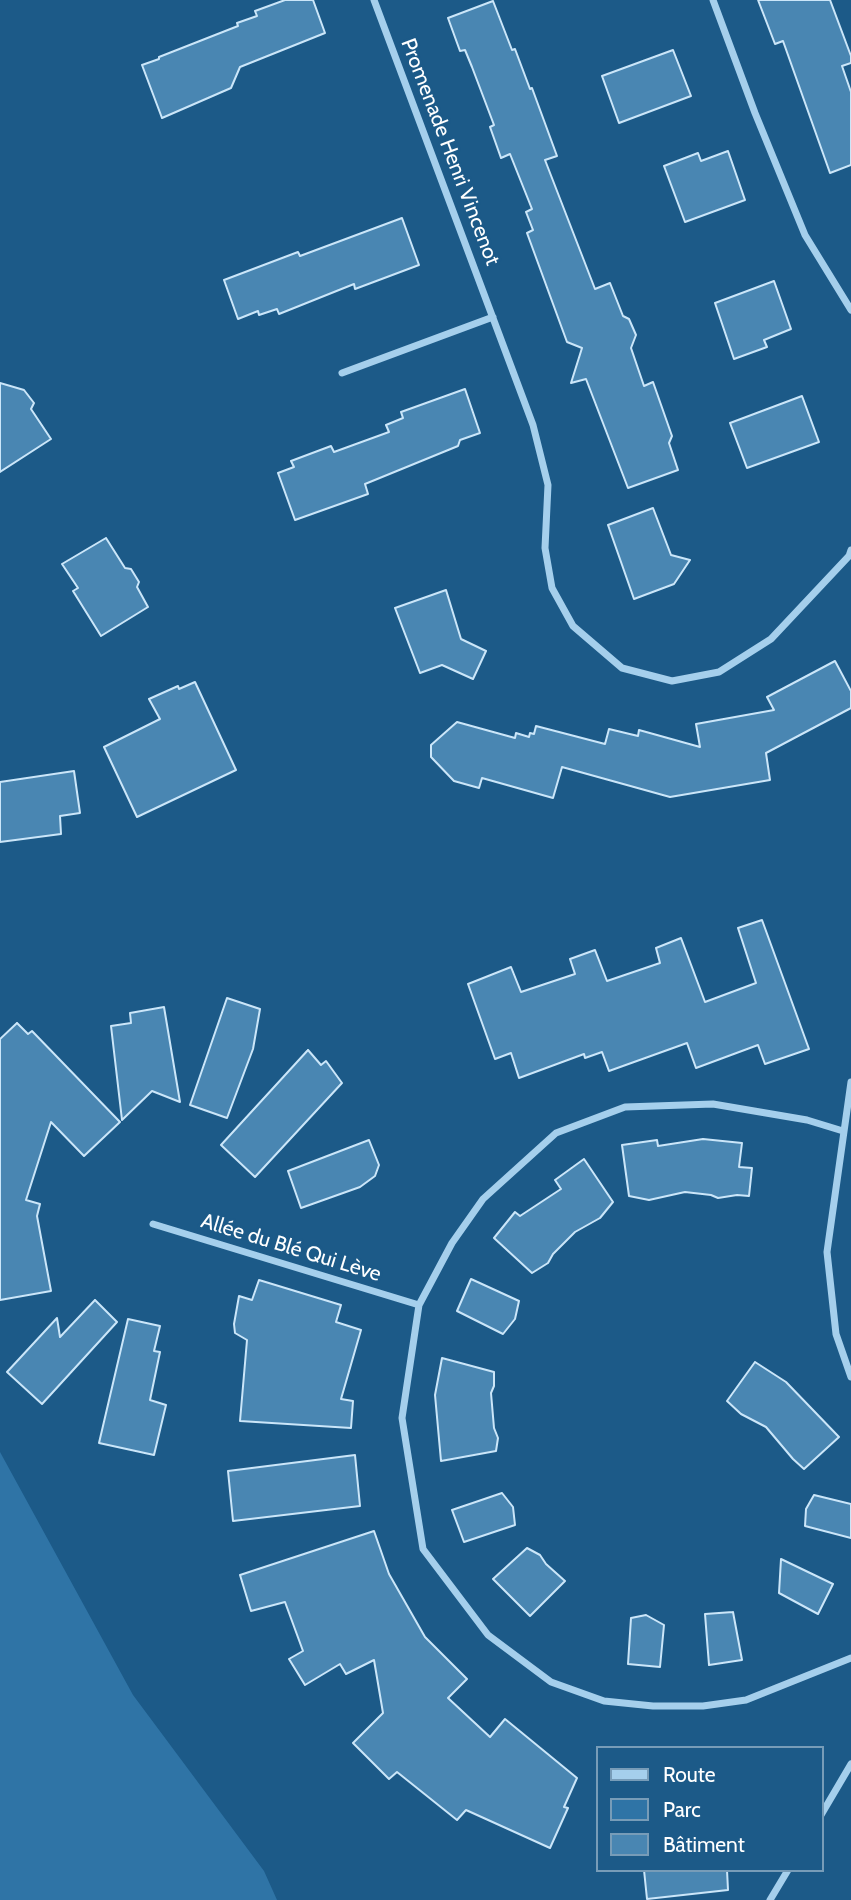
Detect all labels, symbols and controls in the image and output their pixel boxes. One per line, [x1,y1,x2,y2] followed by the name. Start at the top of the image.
[395,35,505,269] street label: Promenade Henri Vincenot
[198,1209,384,1287] street label: Allée du Blé Qui Lève
[596,1746,823,1872] legend
[663,1762,716,1787] text: Route
[663,1797,701,1822] text: Parc
[663,1832,745,1857] text: Bâtiment

